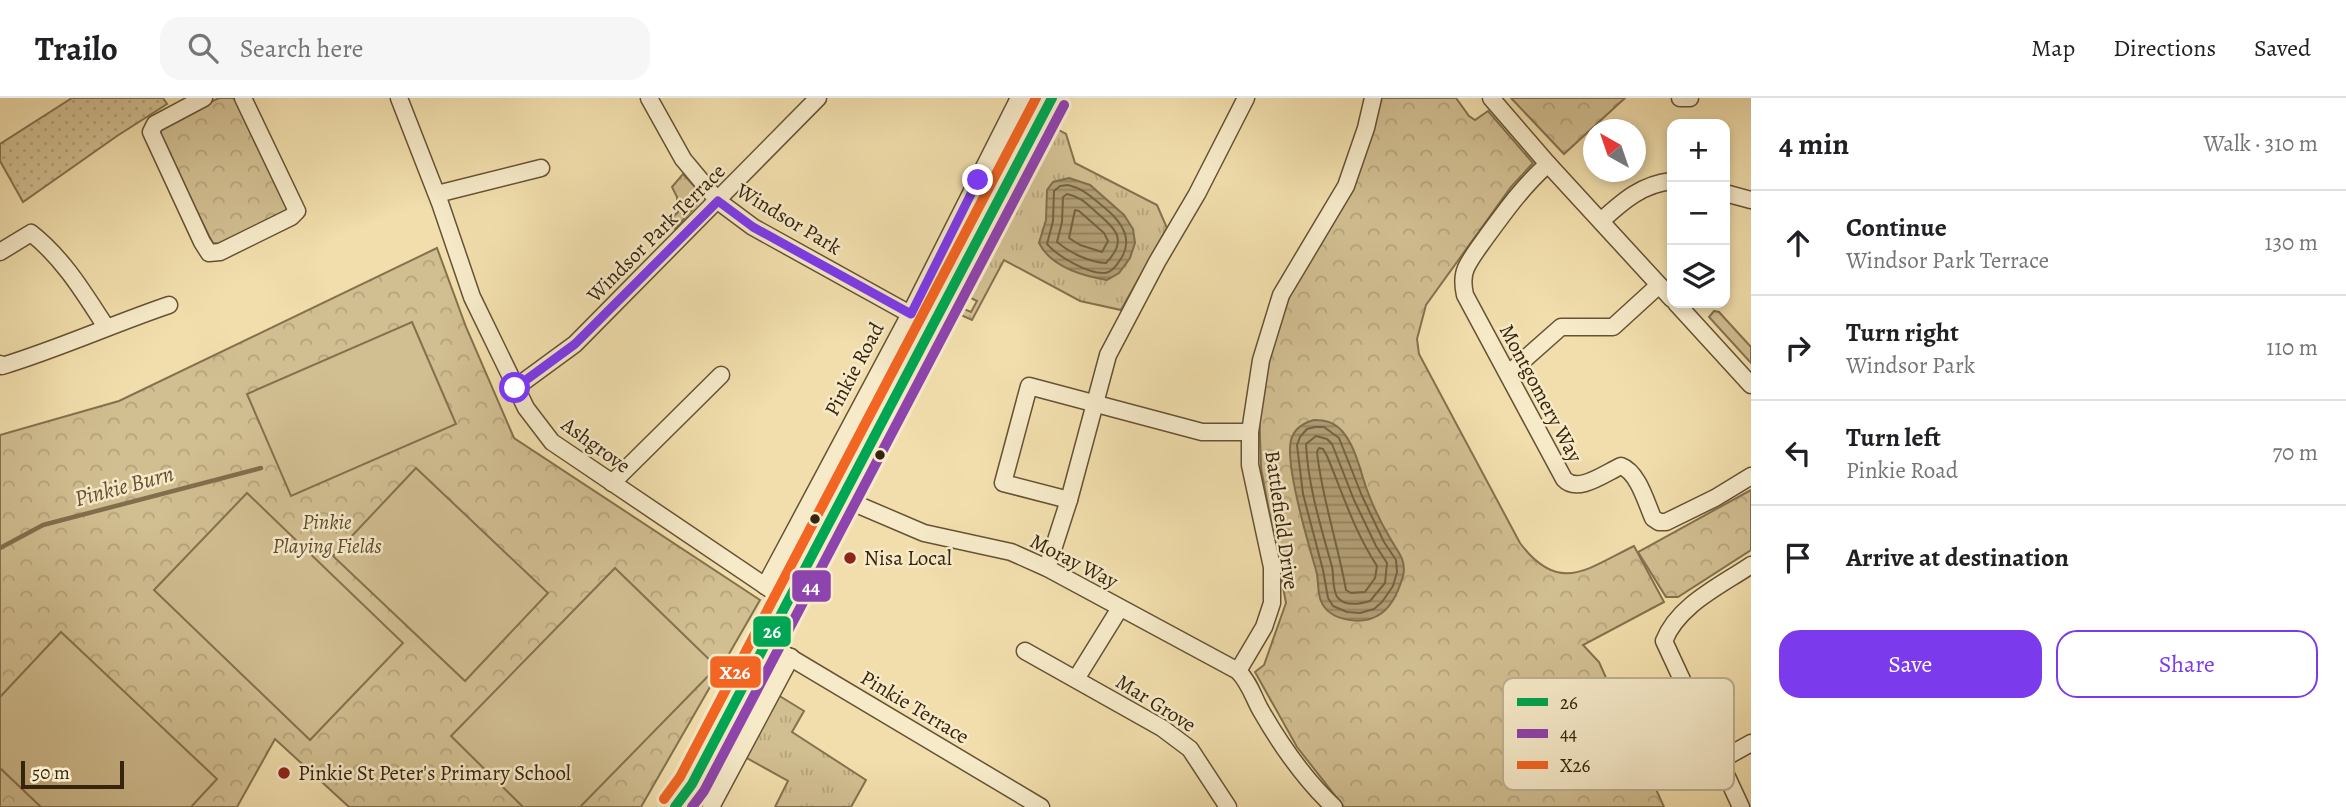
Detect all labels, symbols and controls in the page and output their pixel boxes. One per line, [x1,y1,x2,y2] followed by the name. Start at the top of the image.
[160,17,650,80] search box
[35,26,118,71] text: Trailo
[184,29,222,67] icon: search
[240,31,364,66] text: Search here
[2031,32,2075,64] text: Map
[2113,32,2216,64] text: Directions
[2254,32,2311,64] text: Saved
[1583,119,1646,182] north arrow
[1667,119,1730,308] map controls
[1667,119,1730,182] button: +
[1779,124,1849,164] text: 4 min
[2204,128,2318,159] text: Walk · 310 m
[580,158,731,309] street label: Windsor Park Terrace
[962,164,993,195] route end
[730,176,847,262] street label: Windsor Park
[1667,182,1730,245] button: −
[1846,210,1947,245] text: Continue
[1779,224,1817,262] icon: ahead
[2265,227,2318,258] text: 130 m
[1667,245,1730,308] button: layers
[1846,245,2049,276] text: Windsor Park Terrace
[1846,315,1959,350] text: Turn right
[818,317,891,421] street label: Pinkie Road
[1493,319,1589,468] street label: Montgomery Way
[1779,329,1817,367] icon: right
[2266,332,2318,363] text: 110 m
[1846,350,1975,381] text: Windsor Park
[499,372,530,403] route start
[555,410,636,479] street label: Ashgrove
[1846,420,1941,455] text: Turn left
[1779,434,1817,472] icon: left
[2272,437,2318,468] text: 70 m
[873,448,887,462] unlabelled marker
[1258,449,1306,591] street label: Battlefield Drive
[1846,455,1958,486] text: Pinkie Road
[71,458,177,514] water label: Pinkie Burn
[272,508,382,560] park label: Pinkie Playing Fields
[808,512,822,526] unlabelled marker
[1025,527,1123,595] street label: Moray Way
[1779,539,1817,577] icon: arrive
[1846,540,2069,575] text: Arrive at destination
[864,544,952,572] place label: Nisa Local
[842,550,858,566] marker: Nisa Local
[791,569,832,603] line badge: 44
[802,574,820,600] text: 44
[752,615,792,648] line badge: 26
[763,619,781,645] text: 26
[1779,630,2042,698] button: Save
[2056,630,2318,698] button: Share
[709,655,762,689] line badge: X26
[720,660,751,686] text: X26
[856,664,974,750] street label: Pinkie Terrace
[1111,667,1201,739] street label: Mar Grove
[1503,678,1734,790] legend
[1560,690,1578,716] text: 26
[1560,721,1578,747] text: 44
[1560,753,1590,779] text: X26
[21,758,124,790] scale bar
[298,759,571,787] place label: Pinkie St Peter's Primary School
[32,760,70,786] text: 50 m
[276,765,292,781] marker: Pinkie St Peter's Primary School

